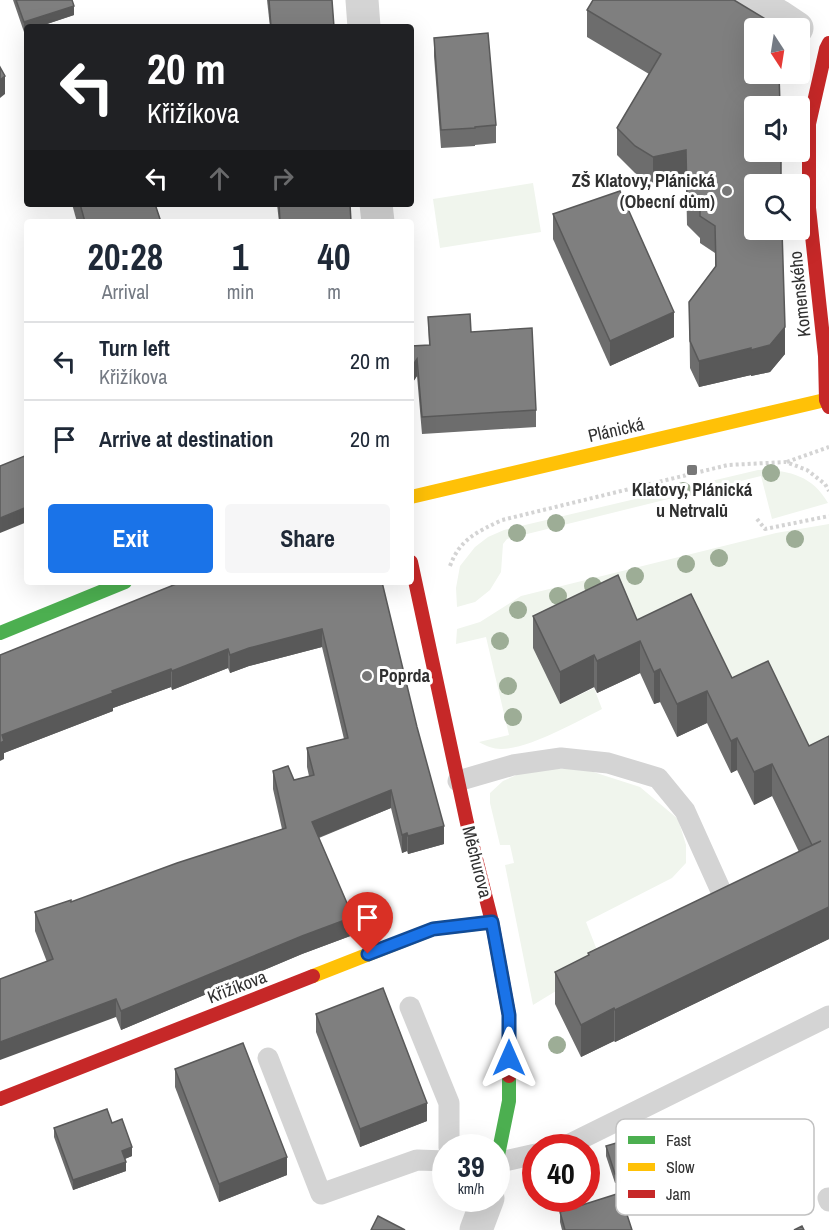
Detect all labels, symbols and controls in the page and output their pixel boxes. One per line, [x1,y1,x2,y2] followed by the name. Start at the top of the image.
[744,18,810,84] north arrow
[744,18,810,240] map controls
[147,41,226,97] text: 20 m
[48,48,126,126] icon: left
[147,95,239,131] text: Křižíkova
[744,96,810,162] button: sound
[140,162,173,195] icon: left
[203,162,236,195] icon: ahead
[266,162,299,195] icon: right
[572,168,716,214] place label: ZŠ Klatovy, Plánická (Obecní dům)
[744,174,810,240] button: search
[720,184,734,198] marker: ZŠ Klatovy, Plánická (Obecní dům)
[88,233,163,281] text: 20:28
[232,233,249,281] text: 1
[318,233,350,281] text: 40
[783,250,816,338] street label: Komenského
[102,278,149,305] text: Arrival
[227,278,254,305] text: min
[327,278,341,305] text: m
[99,333,170,363] text: Turn left
[48,345,81,378] icon: left
[350,346,390,376] text: 20 m
[99,363,167,390] text: Křižíkova
[585,411,646,448] street label: Plánická
[48,423,81,456] icon: arrive
[99,424,273,454] text: Arrive at destination
[350,424,390,454] text: 20 m
[685,463,699,477] marker: Klatovy, Plánická u Netrvalů
[632,477,753,523] place label: Klatovy, Plánická u Netrvalů
[48,504,213,573] button: Exit
[225,504,390,573] button: Share
[379,663,431,688] place label: Poprda
[360,669,374,683] marker: Poprda
[457,823,498,900] street label: Měchurova
[342,892,393,954] pin
[351,901,384,934] icon: arrive
[204,964,270,1009] street label: Křižíkova
[477,1026,541,1090] position arrow
[616,1119,814,1215] legend
[666,1129,691,1151] text: Fast
[522,1134,600,1212] speed limit sign: 40
[457,1146,485,1186] text: 39
[666,1156,695,1178] text: Slow
[458,1178,484,1199] text: km/h
[666,1183,691,1205] text: Jam

